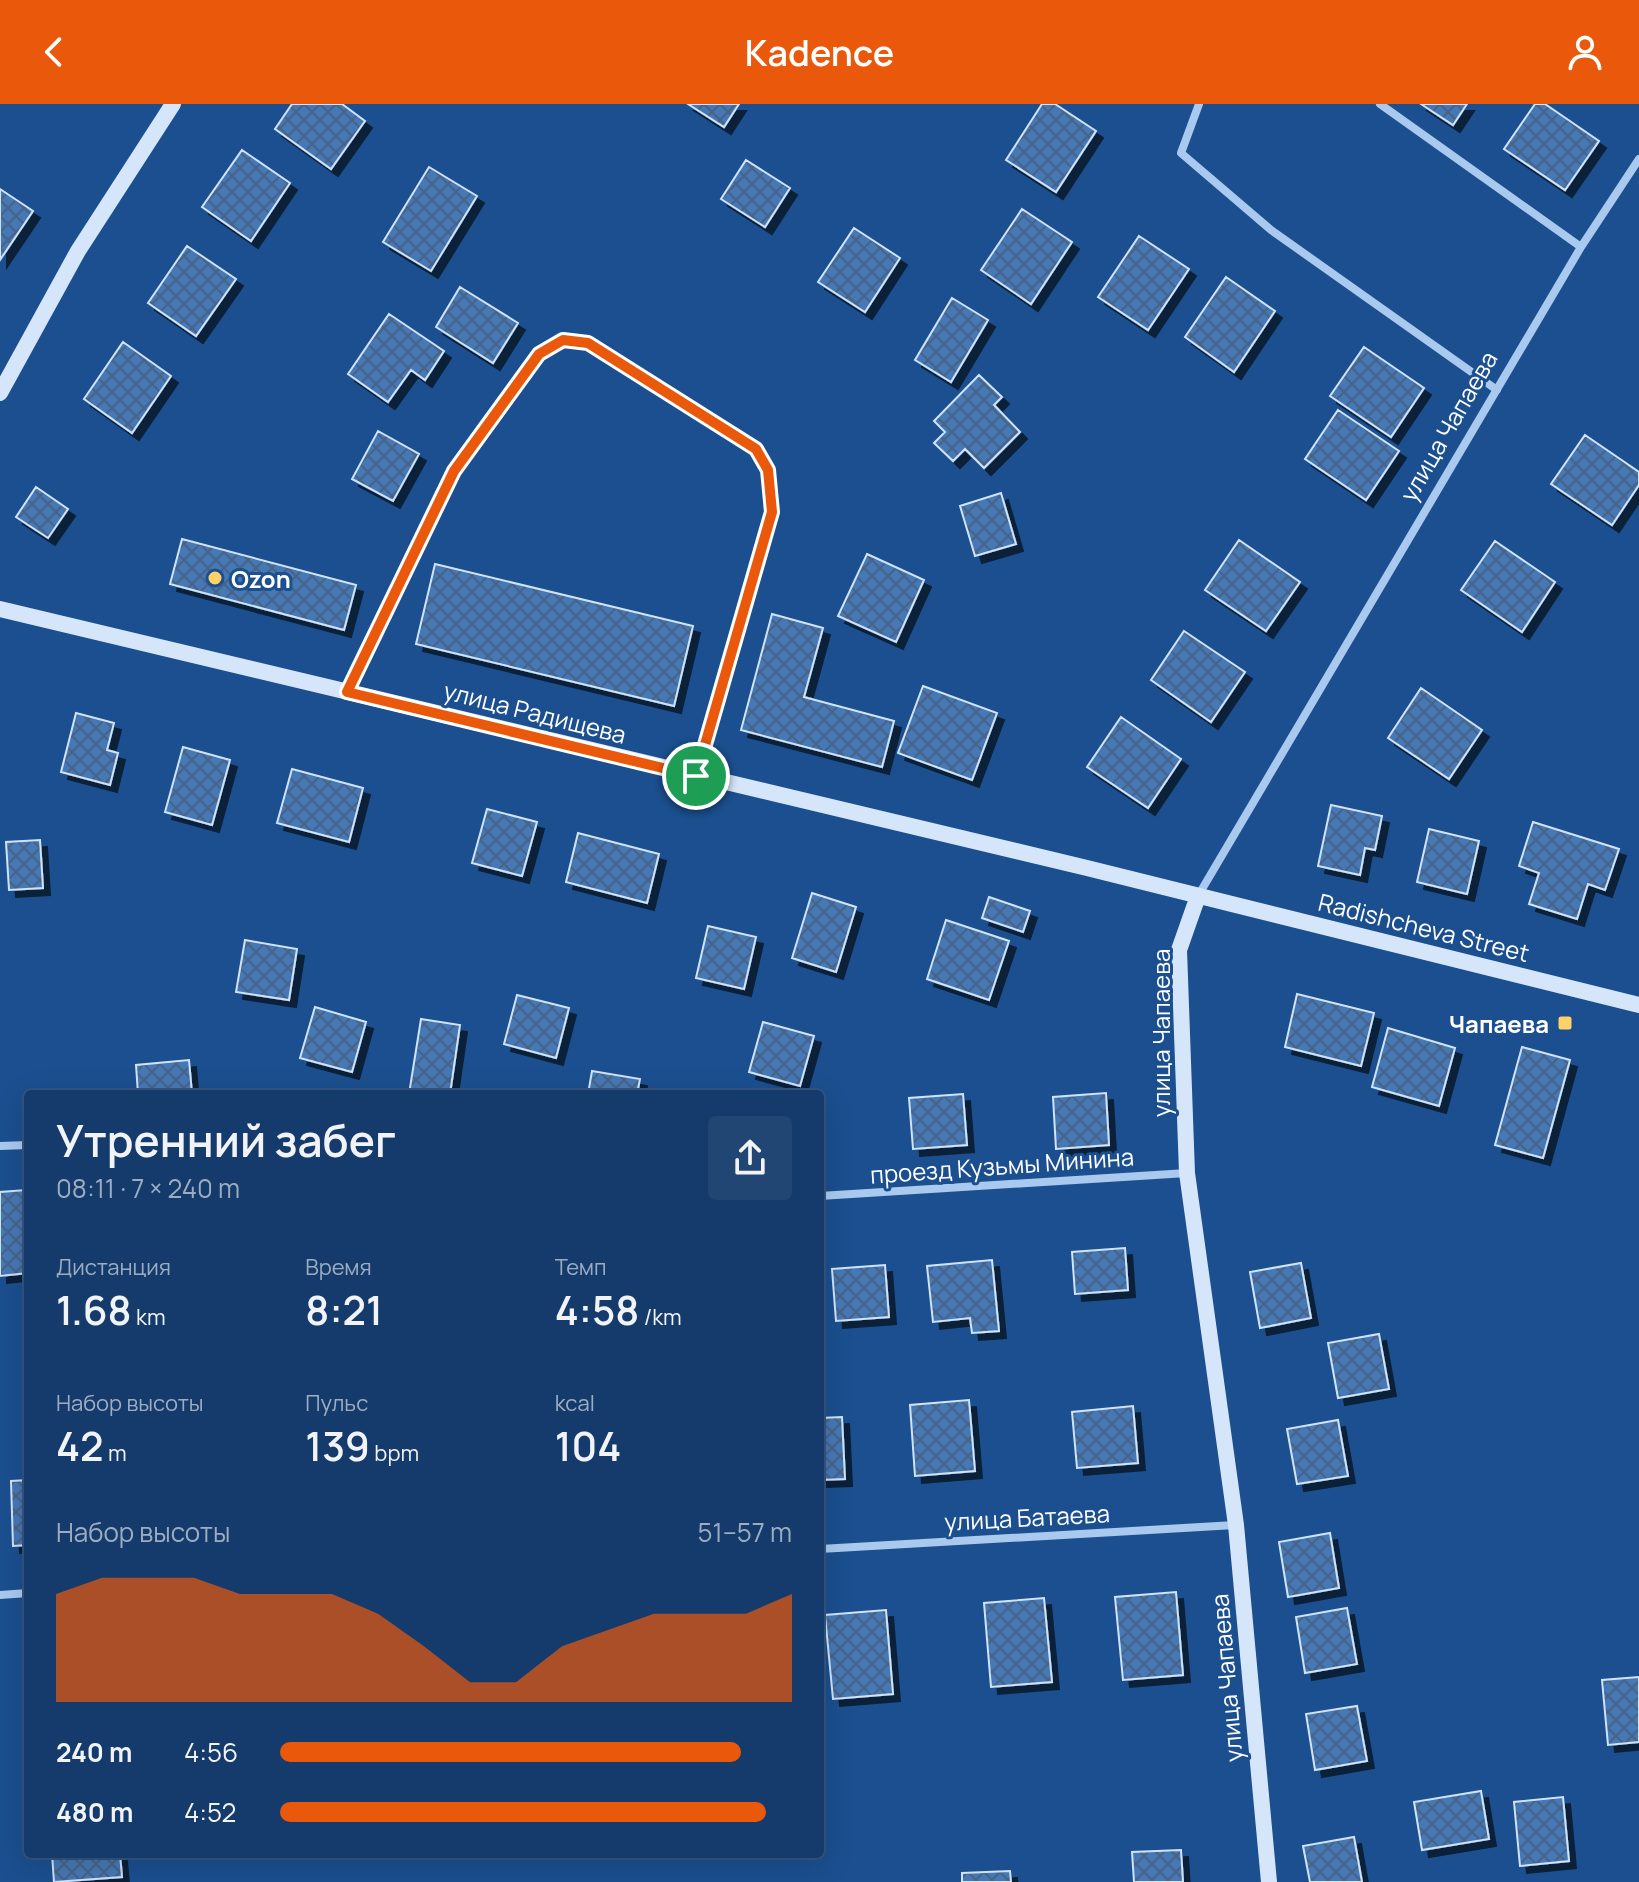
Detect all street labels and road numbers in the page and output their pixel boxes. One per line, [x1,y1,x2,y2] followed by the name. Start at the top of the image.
[1392,345,1504,507] street label: улица Чапаева
[440,673,630,751] street label: улица Радищева
[1315,885,1533,969] street label: Radishcheva Street
[1144,949,1177,1117] street label: улица Чапаева
[869,1139,1135,1191] street label: проезд Кузьмы Минина
[943,1496,1111,1538] street label: улица Батаева
[1202,1593,1250,1763] street label: улица Чапаева

